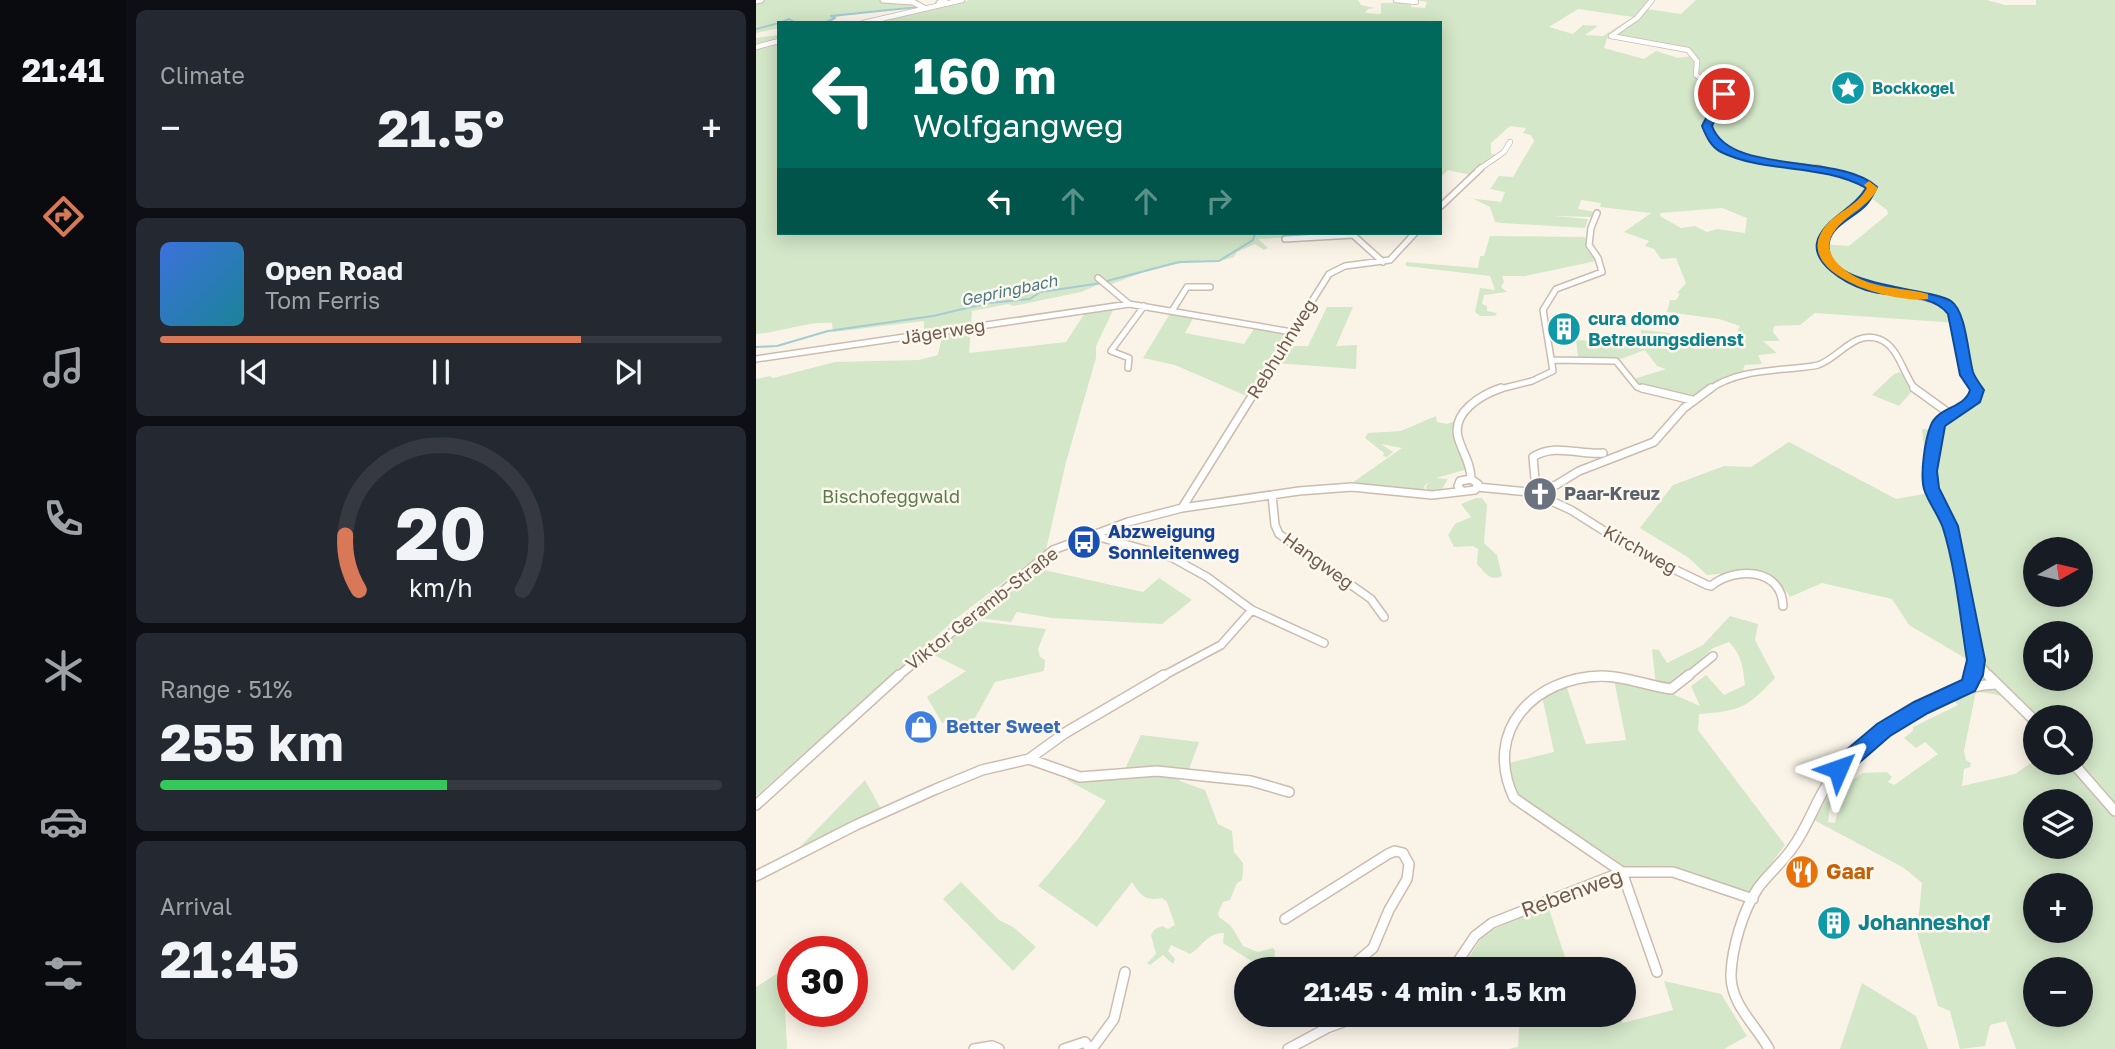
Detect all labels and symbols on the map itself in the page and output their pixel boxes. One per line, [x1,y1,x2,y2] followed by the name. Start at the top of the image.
[1694,64,1754,124] pin
[1829,69,1867,107] place icon: Bockkogel
[1872,78,1955,98] place label: Bockkogel
[959,270,1060,310] water label: Gepringbach
[1242,295,1321,402] street label: Rebhuhnweg
[1588,307,1744,350] place label: cura domo Betreuungsdienst
[1545,310,1583,348] building icon: cura domo Betreuungsdienst
[899,314,987,349] street label: Jägerweg
[1521,475,1559,513] church icon: Paar-Kreuz
[1564,482,1660,504] place label: Paar-Kreuz
[822,485,960,507] park label: Bischofeggwald
[1108,520,1239,563] place label: Abzweigung Sonnleitenweg
[1600,520,1681,578] street label: Kirchweg
[1065,523,1103,561] bus stop icon: Abzweigung Sonnleitenweg
[1279,527,1358,593] street label: Hangweg
[2023,537,2093,607] north arrow
[901,542,1062,674] street label: Viktor Geramb-Straße
[902,708,940,746] shop icon: Better Sweet
[946,715,1061,737] place label: Better Sweet
[1801,732,1875,806] position arrow
[1783,853,1821,891] restaurant icon: Gaar
[1826,858,1874,884] place label: Gaar
[1517,862,1626,922] street label: Rebenweg
[1815,904,1853,942] building icon: Johanneshof
[1858,909,1990,935] place label: Johanneshof
[777,936,868,1027] speed limit sign: 30

